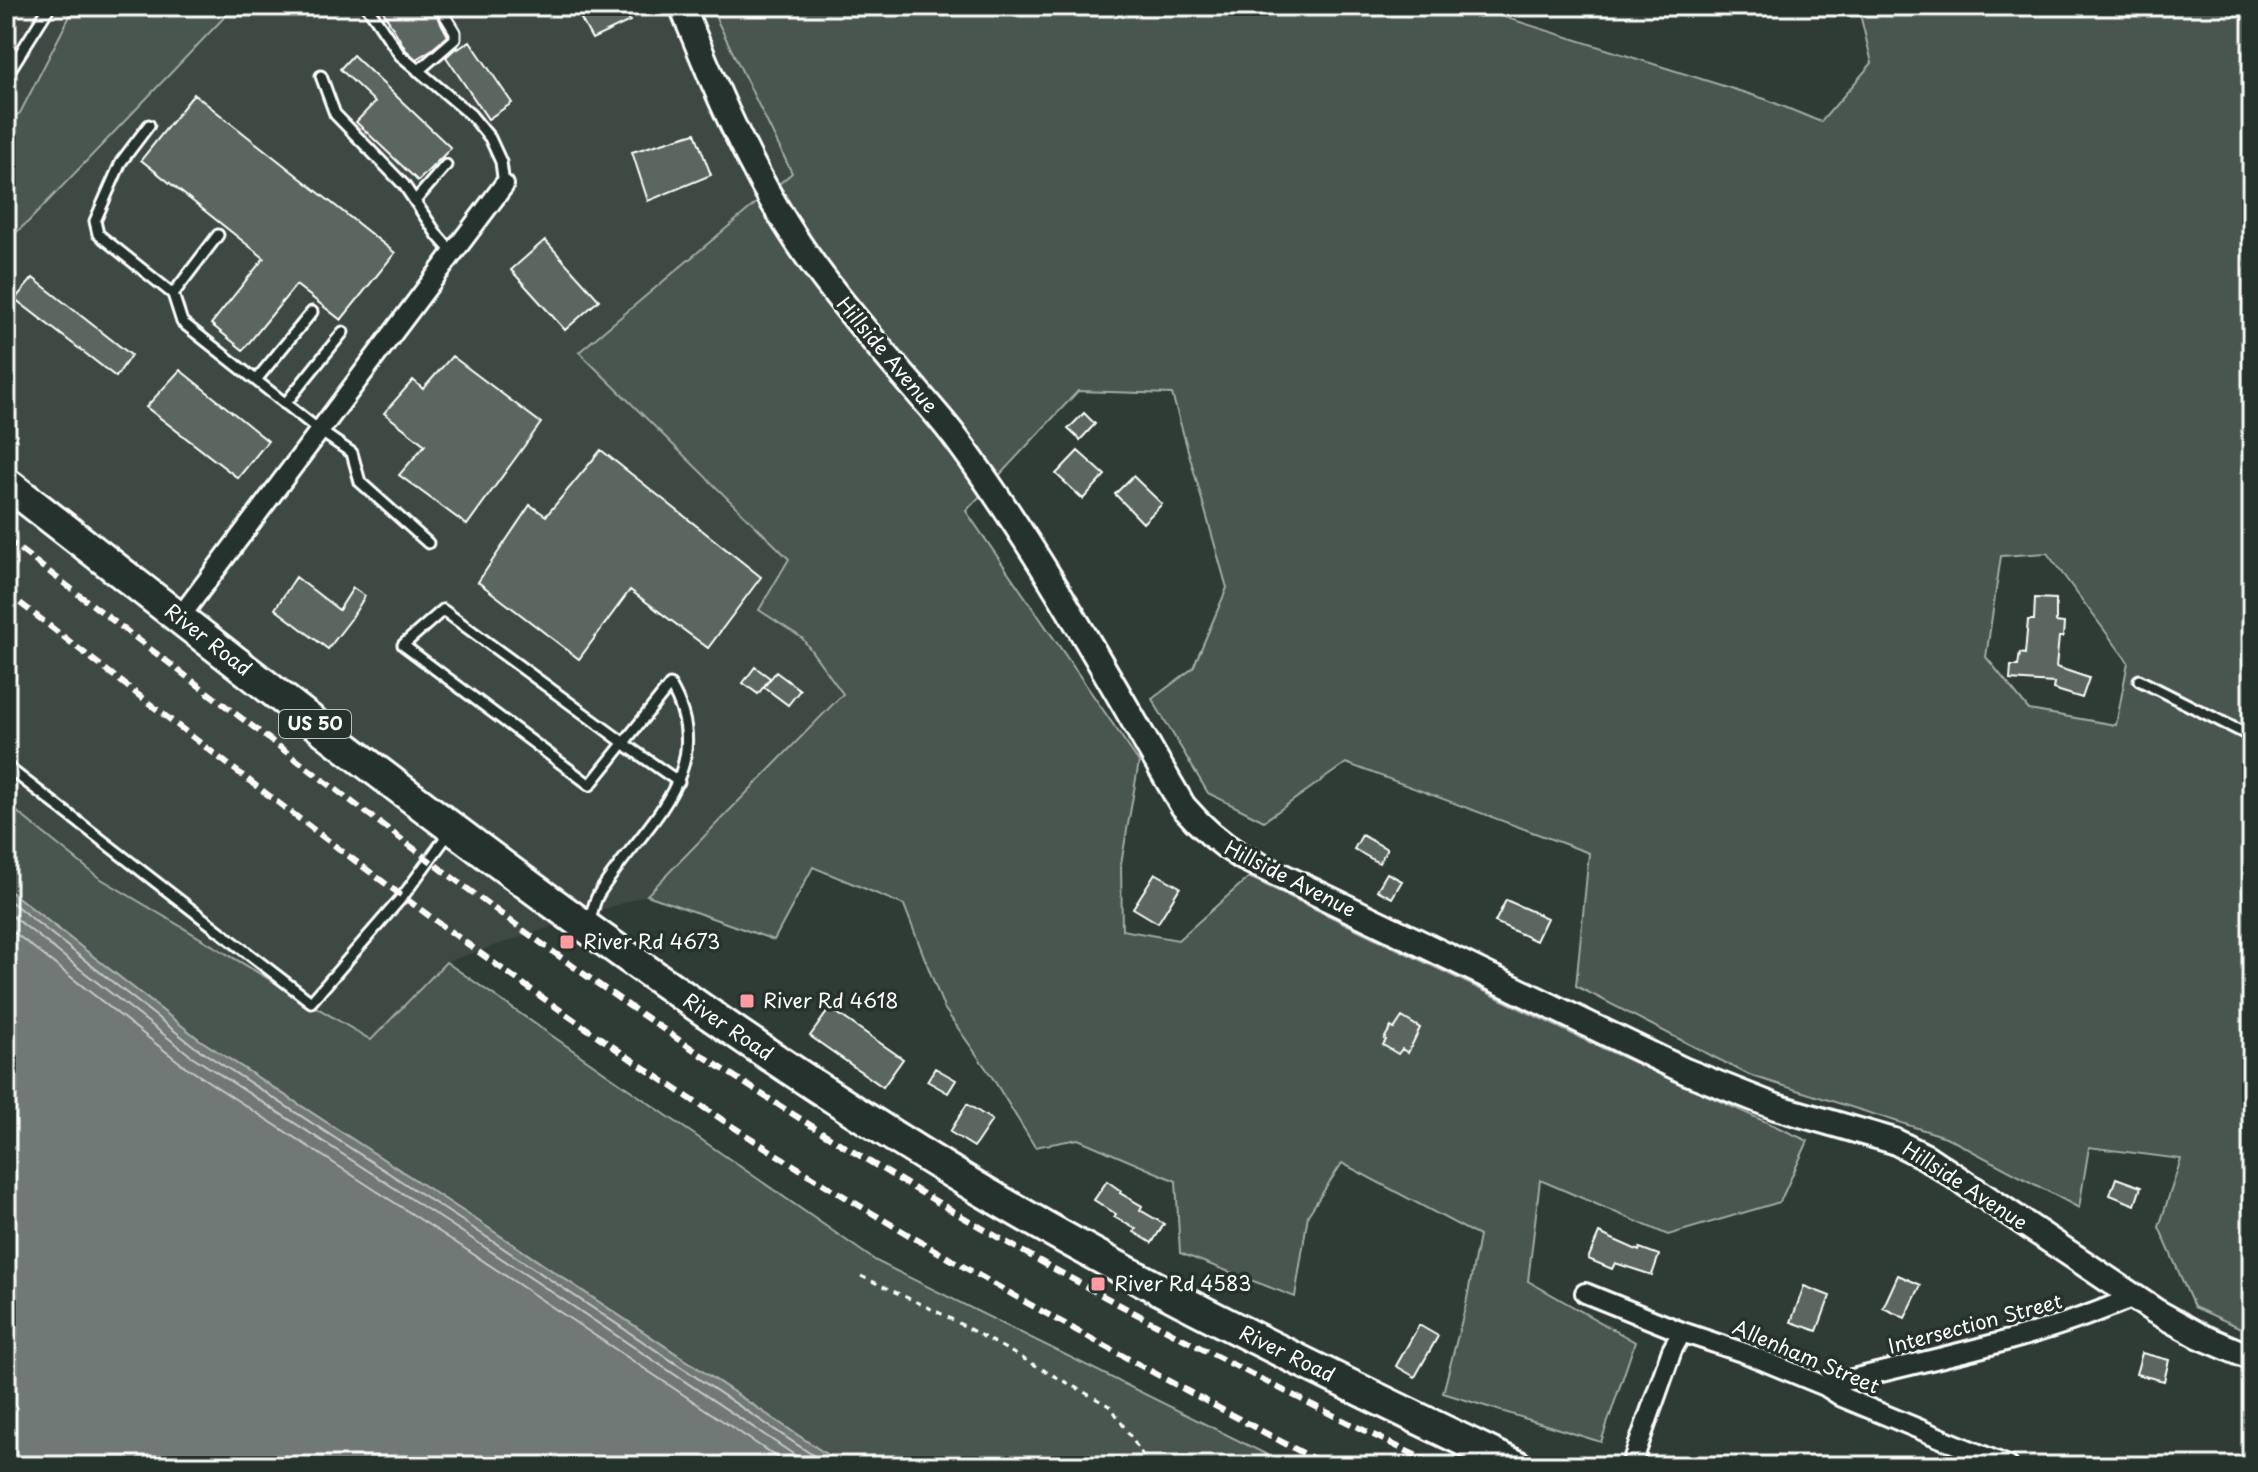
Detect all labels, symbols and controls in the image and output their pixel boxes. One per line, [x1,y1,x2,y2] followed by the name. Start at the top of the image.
[830,290,945,419] street label: Hillside Avenue
[159,596,259,683] street label: River Road
[279,710,351,738] road number: US 50
[1220,832,1361,924] street label: Hillside Avenue
[583,926,720,956] place label: River Rd 4673
[558,933,576,951] marker: River Rd 4673
[677,985,780,1067] street label: River Road
[763,985,898,1015] place label: River Rd 4618
[738,992,756,1010] marker: River Rd 4618
[1897,1133,2034,1237] street label: Hillside Avenue
[1114,1268,1251,1298] place label: River Rd 4583
[1089,1275,1107,1293] marker: River Rd 4583
[1884,1285,2065,1361] street label: Intersection Street
[1728,1312,1884,1401] street label: Allenham Street
[1234,1317,1340,1389] street label: River Road

